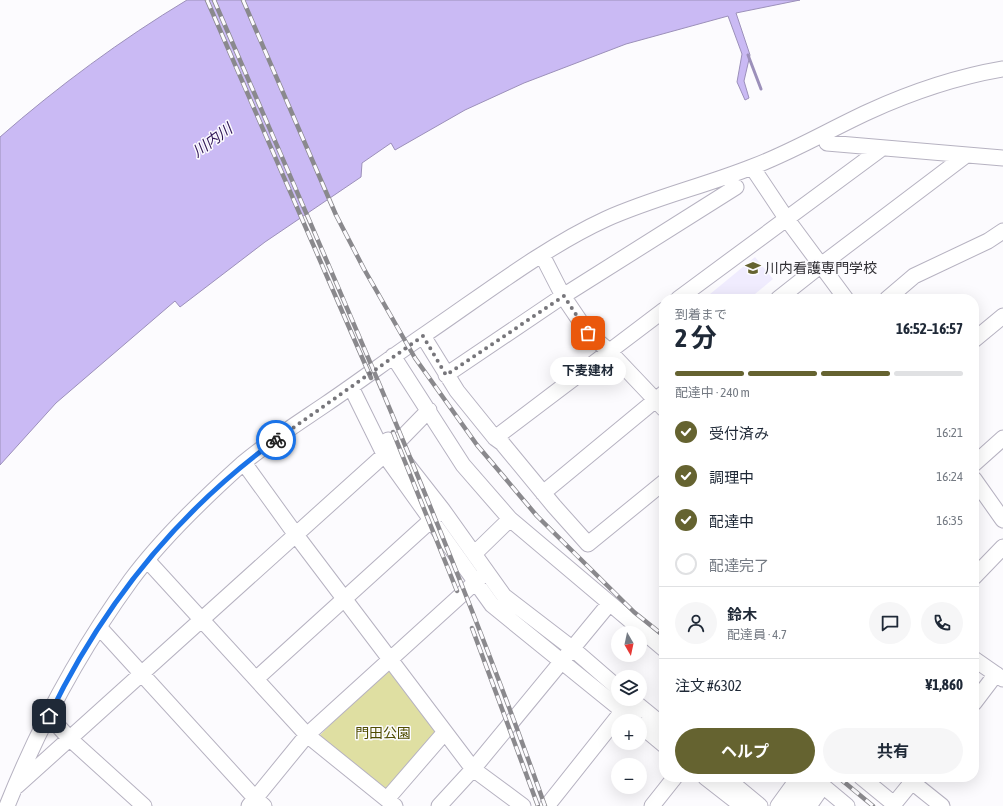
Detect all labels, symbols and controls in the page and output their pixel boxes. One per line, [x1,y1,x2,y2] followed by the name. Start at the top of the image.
[189,119,237,160] water label: 川内川
[744,259,762,277] school or university icon: 川内看護専門学校
[765,260,877,276] place label: 川内看護専門学校
[675,307,727,322] text: 到着まで
[571,316,605,350] pin
[896,320,963,337] text: 16:52–16:57
[577,322,599,344] icon: bag
[675,323,717,353] text: 2 分
[550,357,626,385] callout: 下麦建材
[562,363,614,378] text: 下麦建材
[675,385,750,400] text: 配達中 · 240 m
[256,420,296,460] courier
[675,421,697,443] icon: check
[709,425,769,442] text: 受付済み
[936,425,963,440] text: 16:21
[265,429,287,451] icon: bike
[675,465,697,487] icon: check
[709,469,754,486] text: 調理中
[936,469,963,484] text: 16:24
[675,509,697,531] icon: check
[709,513,754,530] text: 配達中
[936,513,963,528] text: 16:35
[709,557,769,574] text: 配達完了
[675,602,717,644] button: person
[869,602,911,644] button: chat
[921,602,963,644] button: phone
[727,606,757,623] text: 鈴木
[611,626,647,662] north arrow
[611,626,647,794] map controls
[727,627,787,642] text: 配達員 · 4.7
[611,670,647,706] button: layers
[925,676,963,693] text: ¥1,860
[675,677,742,694] text: 注文 #6302
[32,699,66,733] pin
[38,705,60,727] icon: home
[611,714,647,750] button: +
[355,725,411,741] park label: 門田公園
[675,728,815,774] button: ヘルプ
[823,728,963,774] button: 共有
[611,758,647,794] button: −

